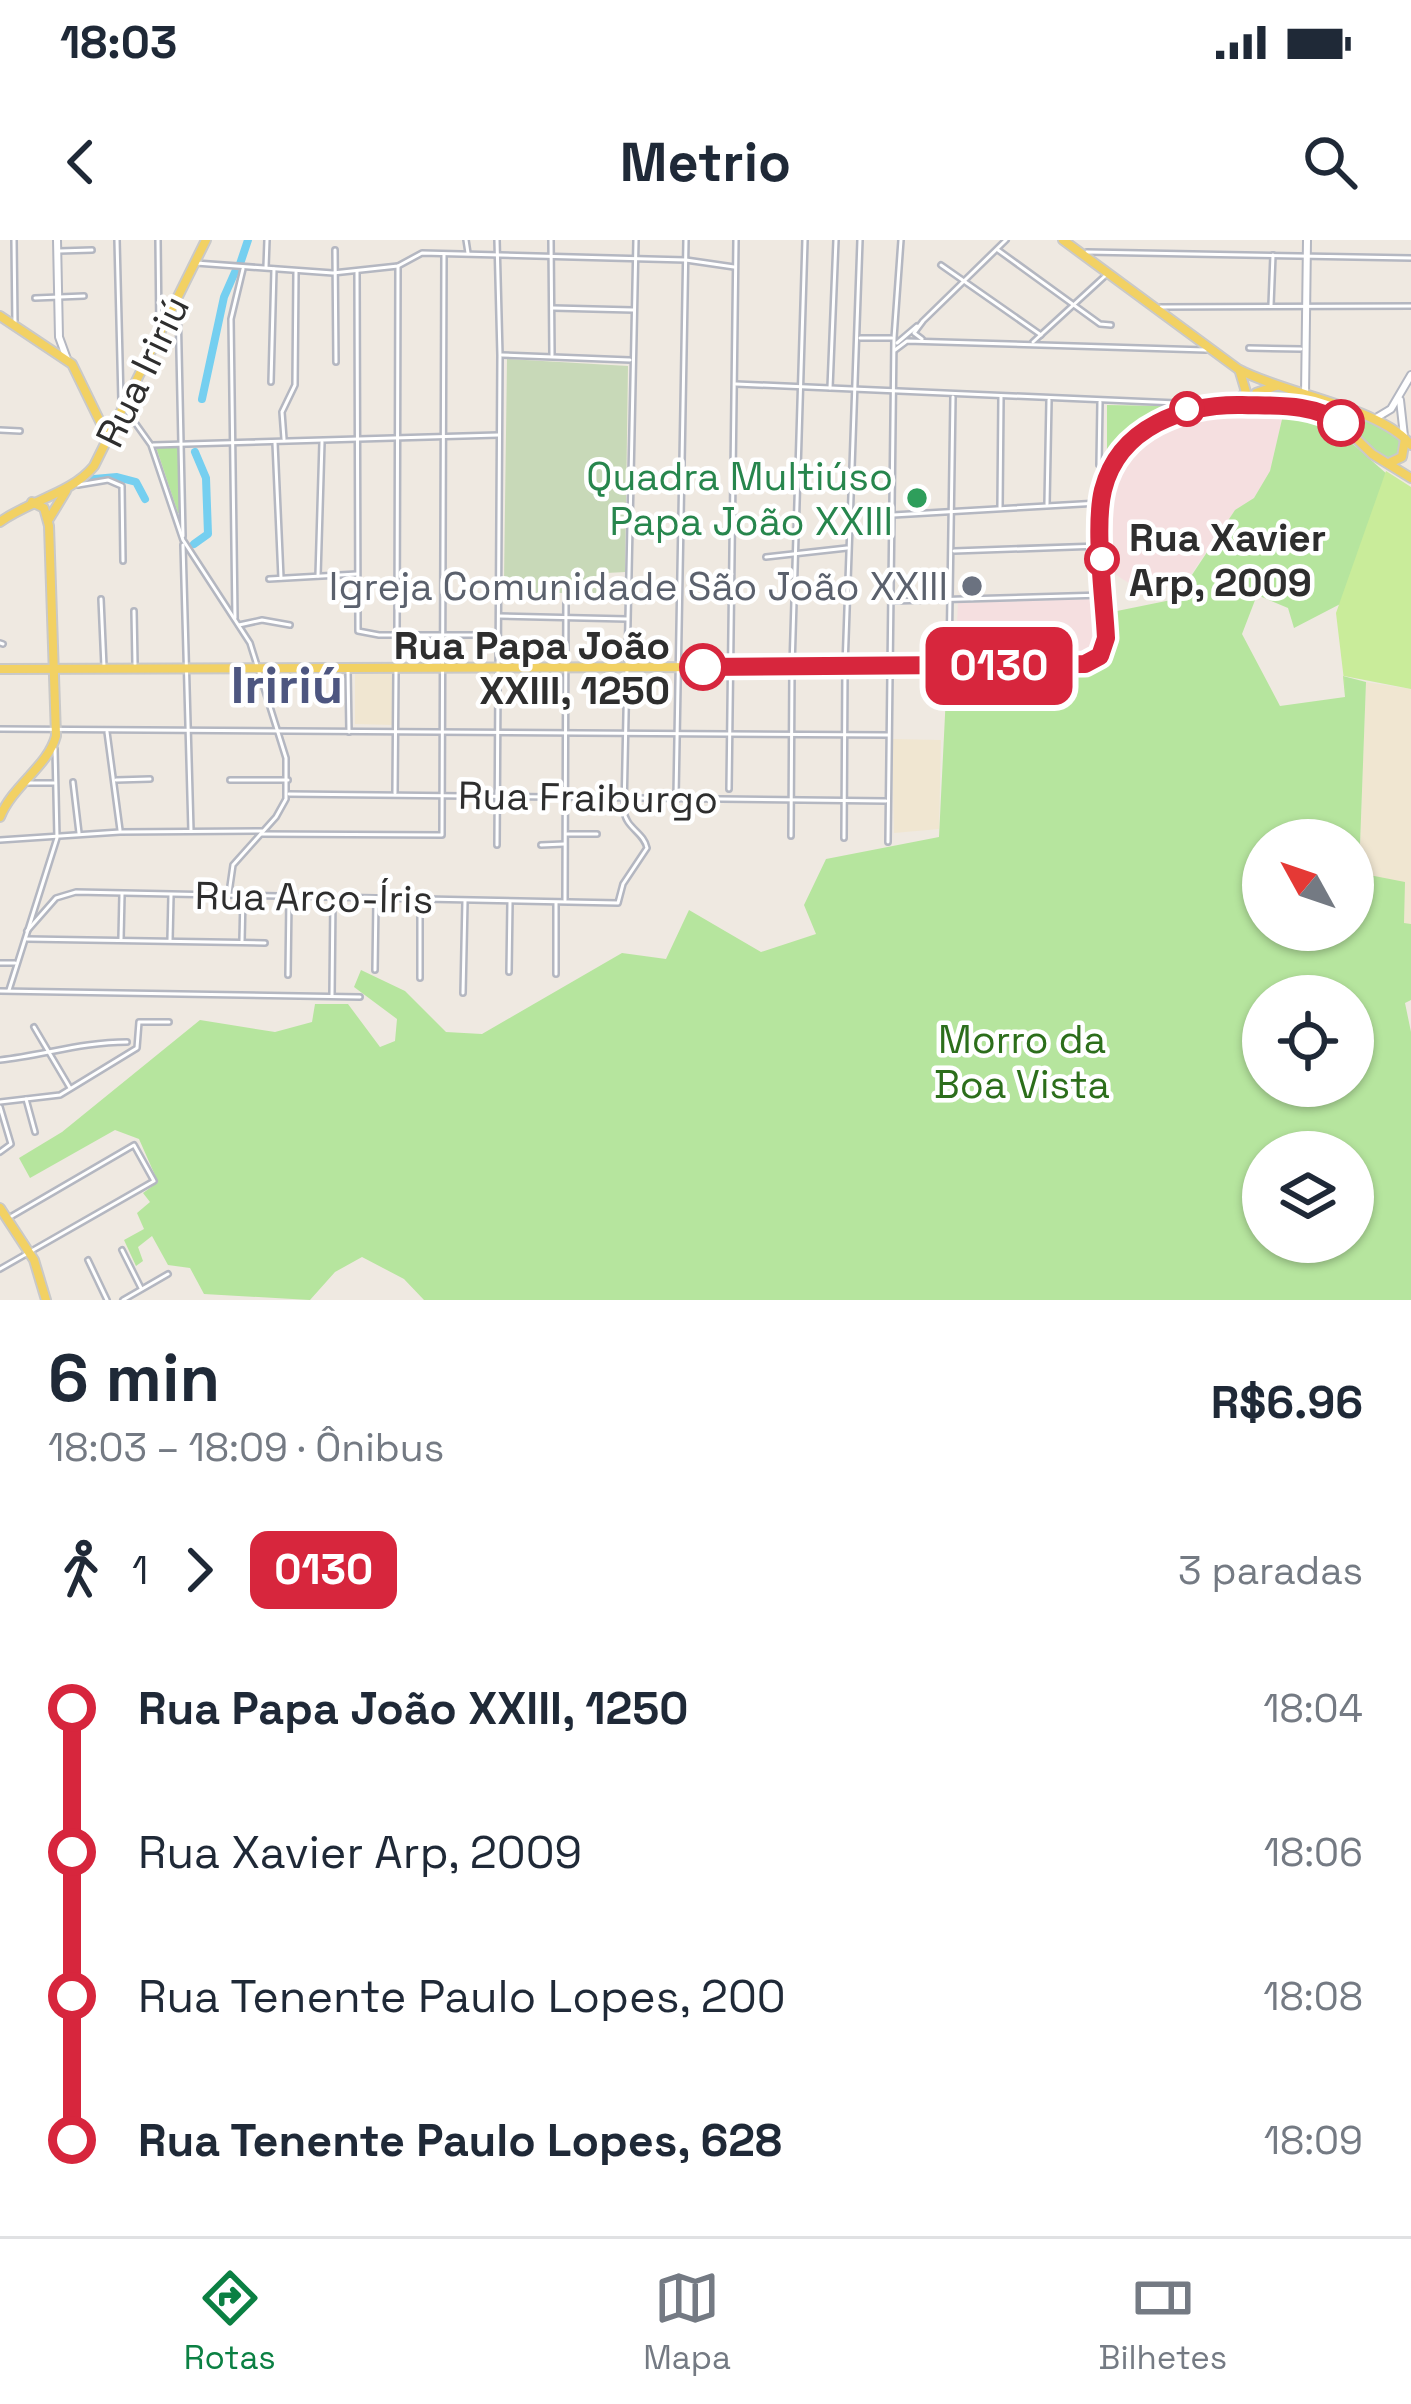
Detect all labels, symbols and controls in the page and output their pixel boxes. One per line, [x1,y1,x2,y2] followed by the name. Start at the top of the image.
[60,14,177,71] text: 18:03
[620,128,791,197] text: Metrio
[48,129,114,195] icon: back
[1297,129,1363,195] icon: search
[85,287,200,455] street label: Rua Iririú
[1171,393,1203,425] unlabelled marker
[1319,401,1363,445] unlabelled marker
[586,452,893,546] place label: Quadra Multiúso Papa João XXIII
[904,485,930,511] marker: Quadra Multiúso Papa João XXIII
[1129,513,1326,607] place label: Rua Xavier Arp, 2009
[1086,543,1118,575] marker: Rua Xavier Arp, 2009
[329,562,948,611] place label: Igreja Comunidade São João XXIII
[959,573,985,599] marker: Igreja Comunidade São João XXIII
[394,621,670,715] place label: Rua Papa João XXIII, 1250
[915,627,1083,705] line badge: 0130
[950,639,1048,692] text: 0130
[681,645,725,689] marker: Rua Papa João XXIII, 1250
[231,653,343,718] district label: Iririú
[458,771,718,824] street label: Rua Fraiburgo
[1242,819,1374,951] north arrow
[1242,819,1374,1263] map controls
[194,871,434,924] street label: Rua Arco-Íris
[1242,975,1374,1107] button: locate
[934,1015,1110,1109] park label: Morro da Boa Vista
[1242,1131,1374,1263] button: layers
[48,1336,220,1420] text: 6 min
[1211,1374,1363,1431] text: R$6.96
[48,1423,444,1472] text: 18:03 – 18:09 · Ônibus
[48,1537,114,1603] icon: walk
[166,1537,232,1603] icon: forward
[274,1543,373,1596] text: 0130
[132,1546,148,1595] text: 1
[1178,1546,1363,1595] text: 3 paradas
[138,1680,688,1737] text: Rua Papa João XXIII, 1250
[1263,1684,1363,1733] text: 18:04
[138,1824,582,1881] text: Rua Xavier Arp, 2009
[1264,1828,1363,1877] text: 18:06
[138,1968,786,2025] text: Rua Tenente Paulo Lopes, 200
[1263,1972,1363,2021] text: 18:08
[138,2112,782,2169] text: Rua Tenente Paulo Lopes, 628
[1264,2116,1363,2165] text: 18:09
[184,2265,276,2379] tab: Rotas
[643,2265,731,2379] tab: Mapa
[1099,2265,1227,2379] tab: Bilhetes

